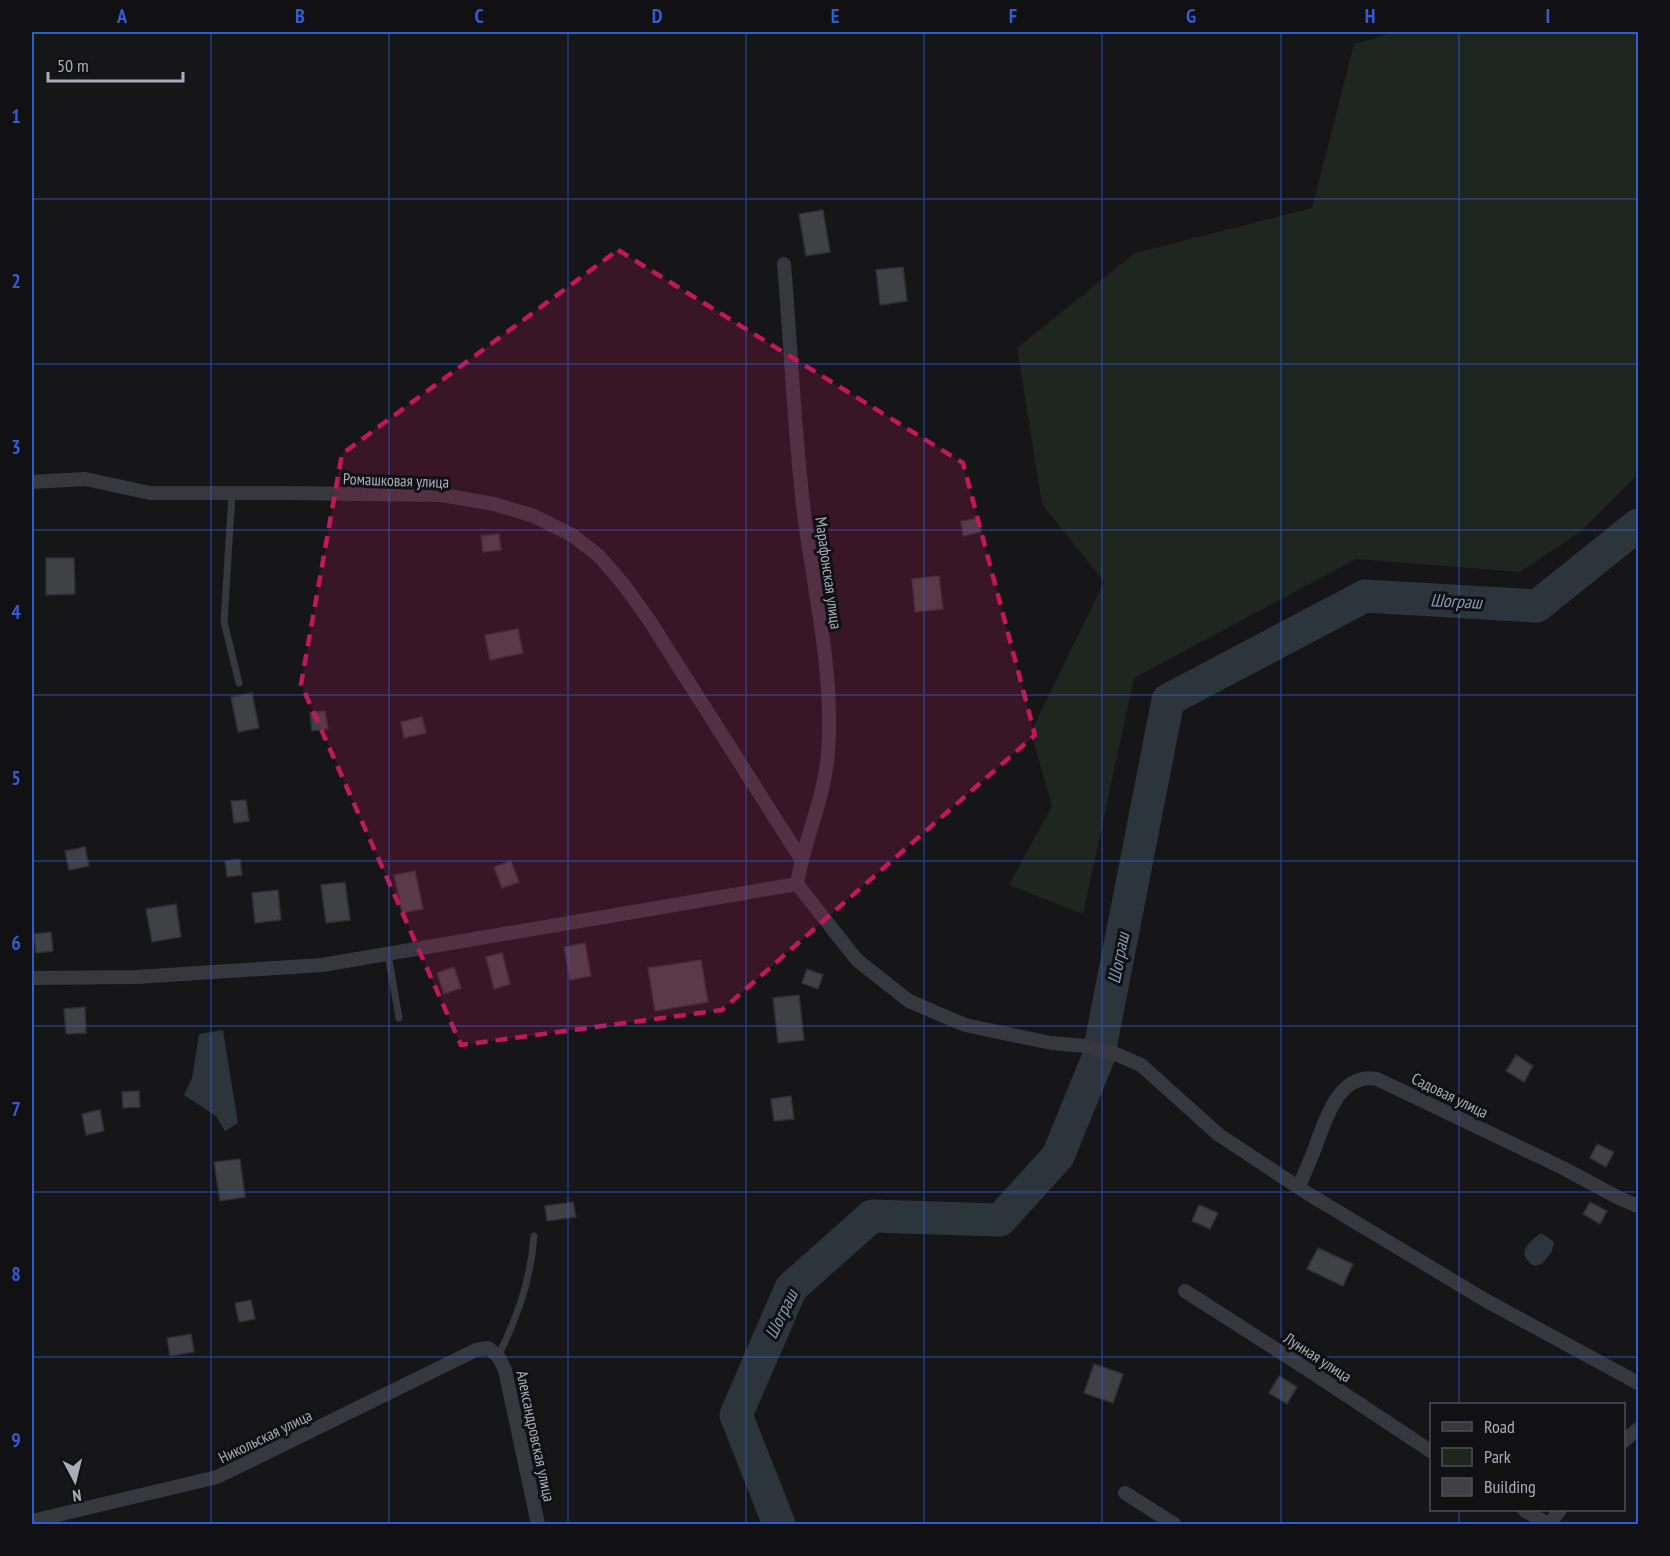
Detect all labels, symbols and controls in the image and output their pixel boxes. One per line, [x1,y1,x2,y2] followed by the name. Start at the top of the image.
[116,3,128,29] text: A
[295,3,305,29] text: B
[474,3,484,29] text: C
[652,3,663,29] text: D
[831,3,839,29] text: E
[1009,3,1017,29] text: F
[1186,3,1196,29] text: G
[1365,3,1375,29] text: H
[1546,3,1550,29] text: I
[48,45,183,83] scale bar
[57,54,89,77] text: 50 m
[11,103,21,129] text: 1
[11,268,21,294] text: 2
[11,434,21,460] text: 3
[343,468,449,492] street label: Ромашковая улица
[811,516,847,630] street label: Марафонская улица
[1430,588,1484,614] water label: Шограш
[11,599,21,625] text: 4
[11,765,21,791] text: 5
[1102,929,1134,985] water label: Шограш
[11,930,21,956] text: 6
[1408,1068,1492,1122] street label: Садовая улица
[11,1096,21,1122] text: 7
[11,1261,21,1287] text: 8
[759,1285,803,1342] water label: Шограш
[1280,1327,1356,1386] street label: Лунная улица
[512,1369,560,1503] street label: Александровская улица
[1430,1403,1625,1511] legend
[215,1405,315,1467] street label: Никольская улица
[1484,1415,1515,1438] text: Road
[11,1427,21,1453] text: 9
[1484,1445,1511,1468] text: Park
[45,1451,105,1511] north arrow
[1484,1475,1536,1498] text: Building
[71,1485,82,1506] text: N

